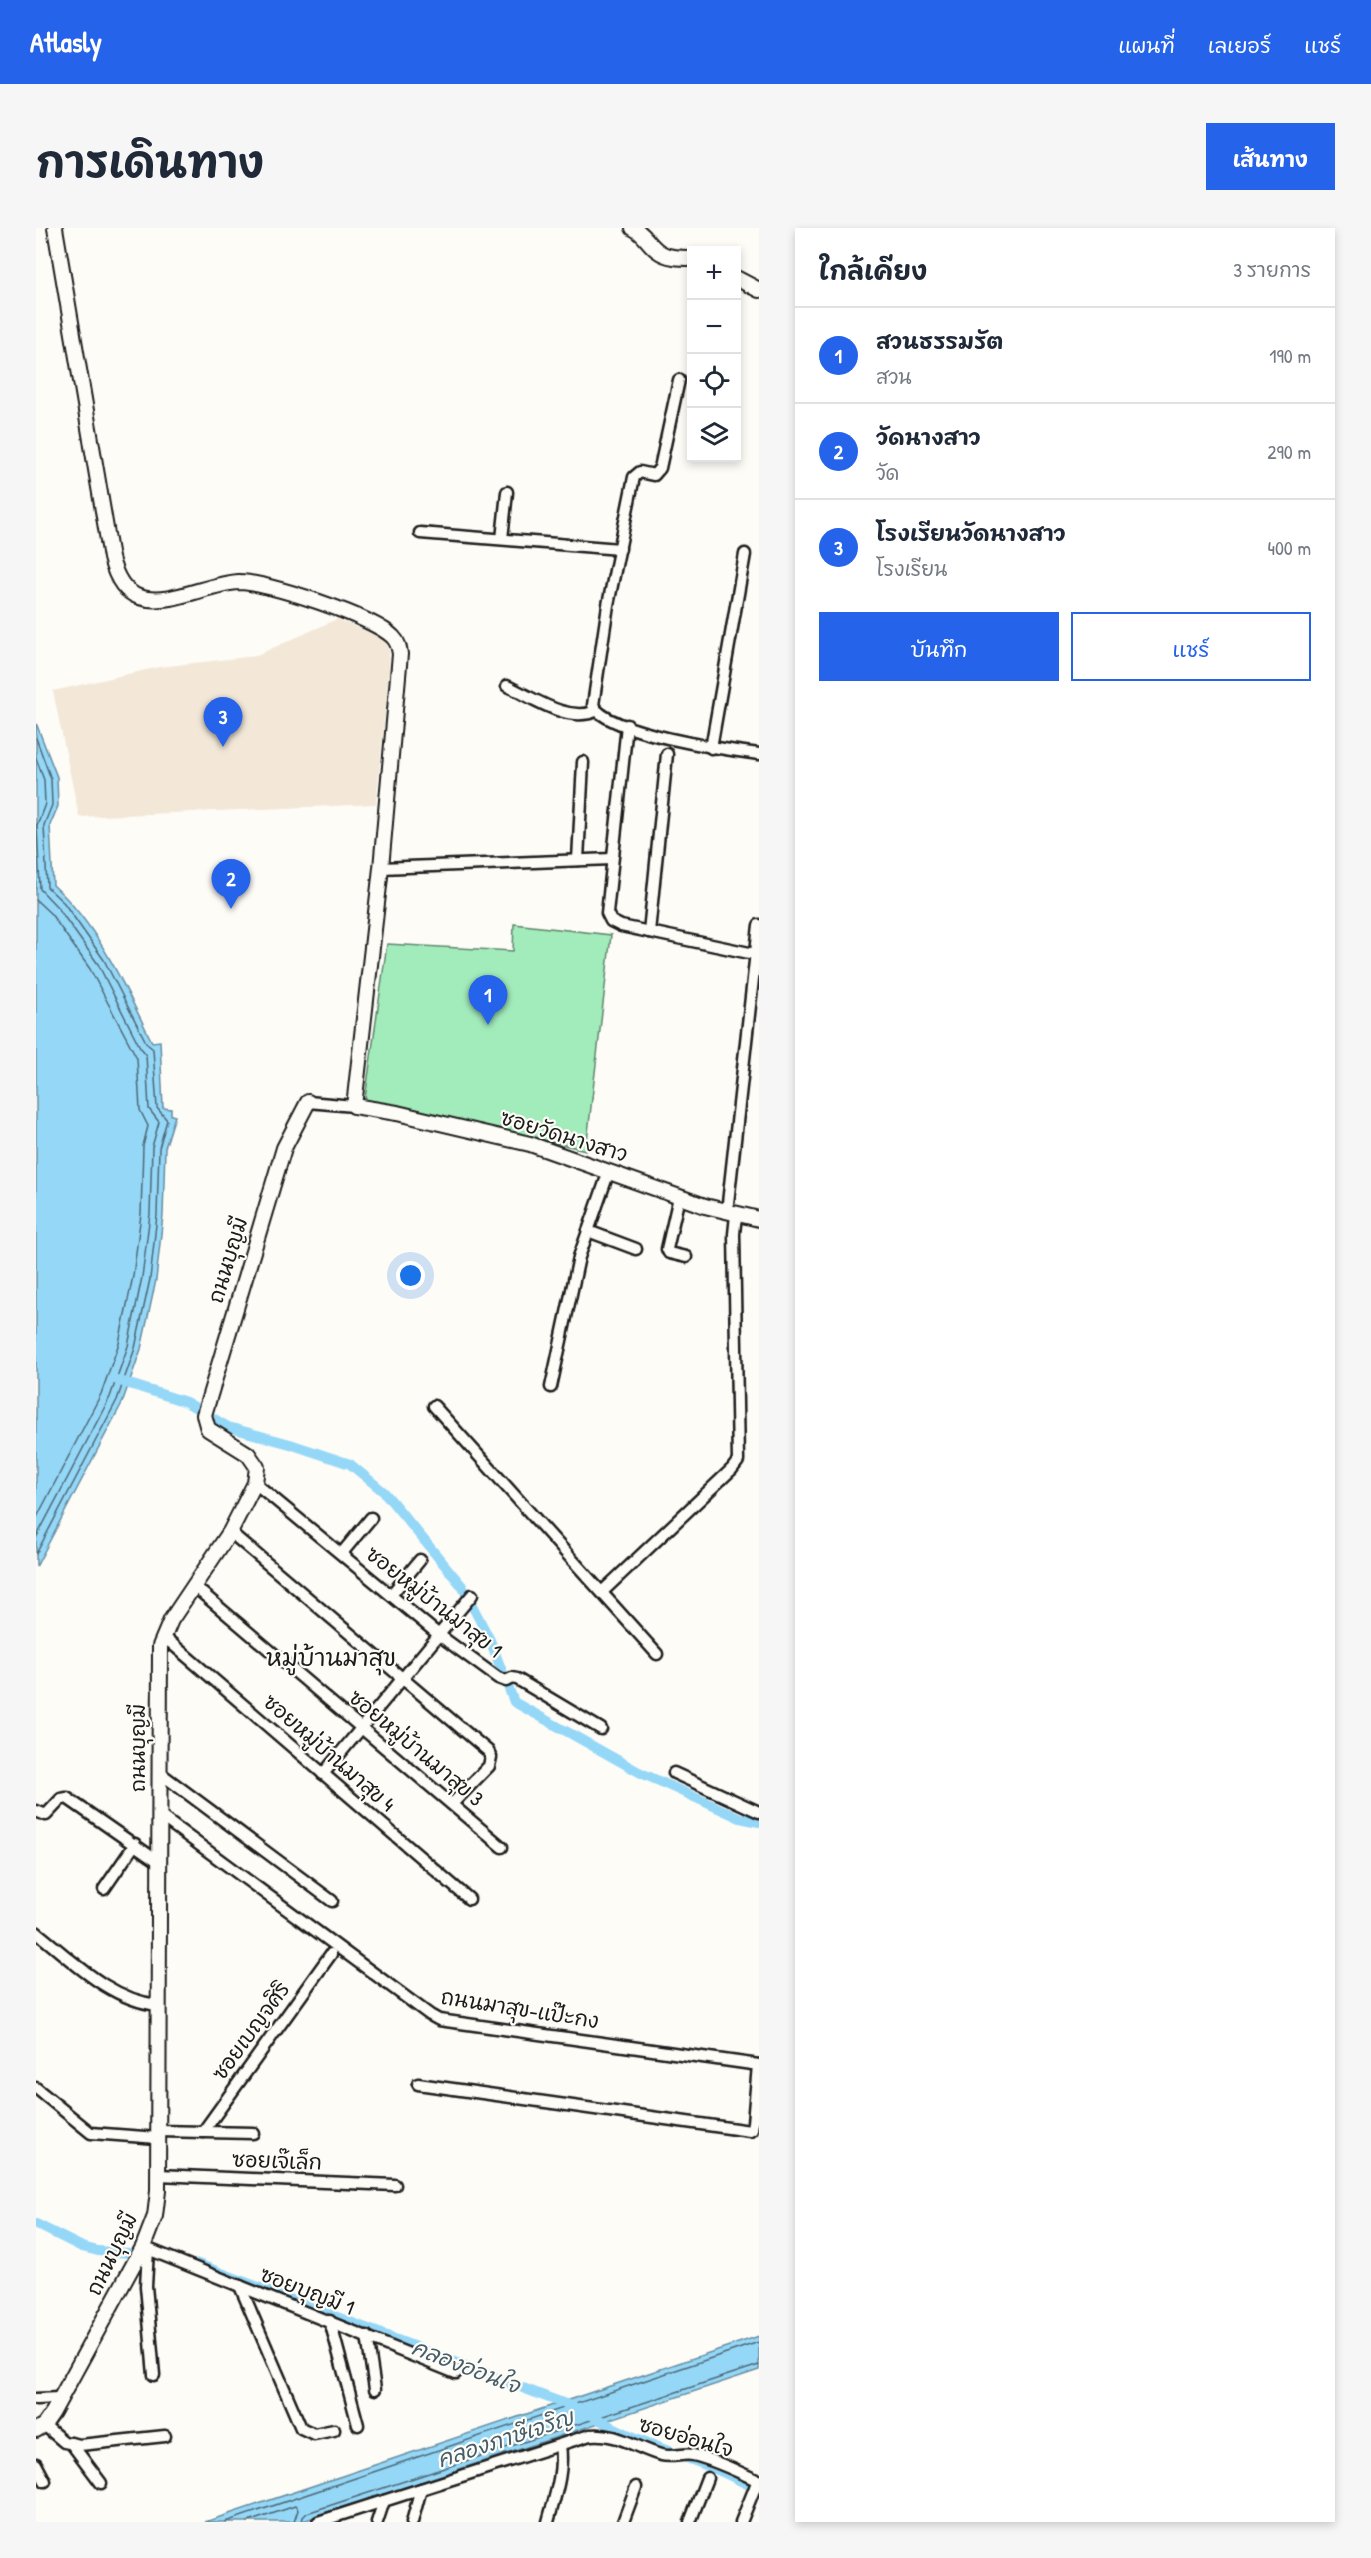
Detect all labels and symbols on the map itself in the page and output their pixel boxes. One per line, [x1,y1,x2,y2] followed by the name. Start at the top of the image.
[204,698,243,747] pin: 3
[212,860,250,909] pin: 2
[468,976,508,1025] pin: 1
[497,1102,631,1169] street label: ซอยวัดนางสาว
[201,1213,256,1307] street label: ถนนบุญมี
[396,1261,425,1290] your location
[359,1539,509,1666] street label: ซอยหมู่บ้านมาสุข 1
[266,1641,396,1676] district label: หมู่บ้านมาสุข
[341,1683,490,1814] street label: ซอยหมู่บ้านมาสุข 3
[256,1687,402,1820] street label: ซอยหมู่บ้านมาสุข 4
[123,1704,154,1792] street label: ถนนบุญมี
[205,1975,296,2086] street label: ซอยเบญจศิริ
[439,1982,601,2037] street label: ถนนมาสุข-แป๊ะกง
[232,2144,322,2177] street label: ซอยเจ๊เล็ก
[79,2208,146,2301] street label: ถนนบุญมี
[255,2259,358,2324] street label: ซอยบุญมี 1
[408,2332,526,2401] water label: คลองอ่อนใจ
[433,2401,579,2474] water label: คลองภาษีเจริญ
[635,2409,737,2464] street label: ซอยอ่อนใจ

